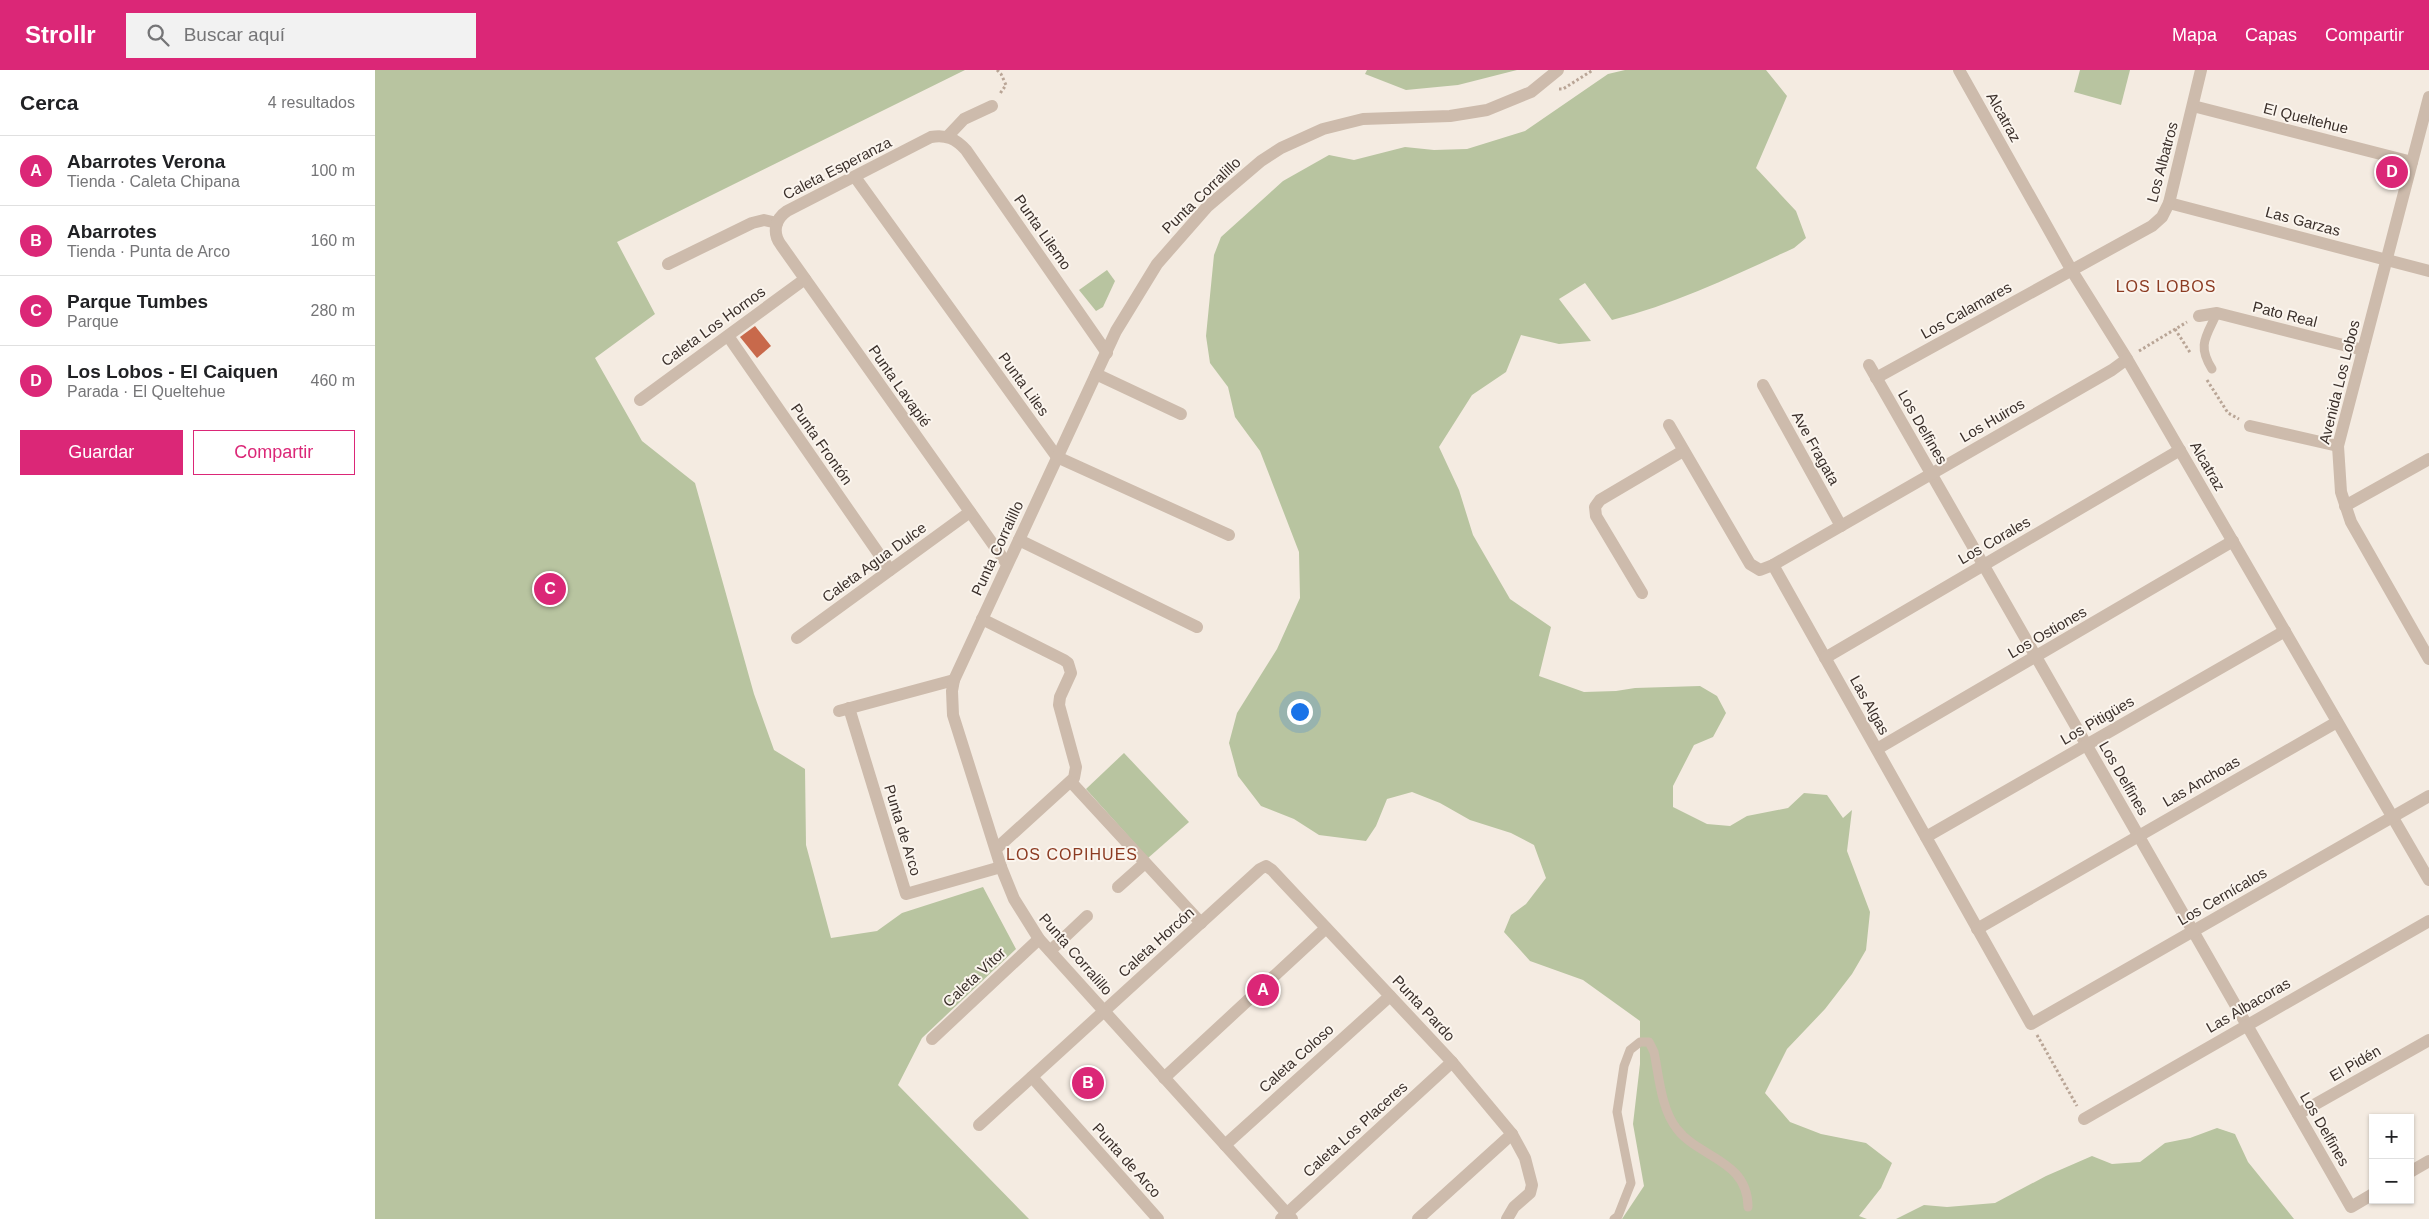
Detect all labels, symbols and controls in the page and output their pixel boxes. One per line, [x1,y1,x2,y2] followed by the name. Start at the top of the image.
[126,13,476,58] search box
[25,21,96,48] text: Strollr
[144,21,172,49] icon: search
[184,24,285,45] text: Buscar aquí
[2172,25,2217,45] text: Mapa
[2245,25,2297,45] text: Capas
[2325,25,2404,45] text: Compartir
[1983,89,2025,145] street label: Alcatraz
[20,91,78,114] text: Cerca
[268,94,355,111] text: 4 resultados
[2262,99,2350,137] street label: El Queltehue
[2143,120,2181,204] street label: Los Albatros
[780,133,895,203] street label: Caleta Esperanza
[67,151,225,172] text: Abarrotes Verona
[1158,153,1244,237] street label: Punta Corralillo
[2376,153,2408,191] pin: D
[30,162,42,179] text: A
[311,162,355,179] text: 100 m
[67,173,240,190] text: Tienda · Caleta Chipana
[1011,191,1075,273] street label: Punta Lilemo
[2264,203,2342,239] street label: Las Garzas
[67,221,157,242] text: Abarrotes
[30,232,42,249] text: B
[311,232,355,249] text: 160 m
[67,243,230,260] text: Tienda · Punta de Arco
[1918,278,2014,342] street label: Los Calamares
[2116,278,2216,295] district label: LOS LOBOS
[658,283,768,369] street label: Caleta Los Hornos
[67,291,208,312] text: Parque Tumbes
[2251,298,2319,330] street label: Pato Real
[30,302,42,319] text: C
[311,302,355,319] text: 280 m
[67,313,119,330] text: Parque
[2315,318,2363,446] street label: Avenida Los Lobos
[866,342,934,430] street label: Punta Lavapié
[995,349,1053,419] street label: Punta Liles
[67,361,278,382] text: Los Lobos - El Caiquen
[30,372,42,389] text: D
[311,372,355,389] text: 460 m
[67,383,225,400] text: Parada · El Queltehue
[1895,387,1951,467] street label: Los Delfines
[1957,395,2027,445] street label: Los Huiros
[788,400,856,488] street label: Punta Frontón
[1789,408,1843,488] street label: Ave Fragata
[20,430,183,475] button: Guardar
[193,430,355,475] button: Compartir
[2187,438,2229,494] street label: Alcatraz
[968,498,1026,598] street label: Punta Corralillo
[1955,513,2033,567] street label: Los Corales
[819,519,929,605] street label: Caleta Agua Dulce
[534,570,566,608] pin: C
[2005,603,2089,661] street label: Los Ostiones
[1847,672,1893,738] street label: Las Algas
[2057,692,2137,748] street label: Los Pitigües
[1287,699,1313,725] your location
[2096,738,2152,818] street label: Los Delfines
[2160,752,2242,810] street label: Las Anchoas
[881,782,925,878] street label: Punta de Arco
[1006,846,1138,863] district label: LOS COPIHUES
[2174,864,2270,928] street label: Los Cernícalos
[1115,904,1197,980] street label: Caleta Horcón
[1036,910,1116,998] street label: Punta Corralillo
[939,944,1009,1010] street label: Caleta Vítor
[1247,971,1279,1009] pin: A
[1389,972,1459,1044] street label: Punta Pardo
[2203,974,2293,1036] street label: Las Albacoras
[1255,1020,1337,1096] street label: Caleta Coloso
[2327,1042,2383,1084] street label: El Pidén
[1072,1064,1104,1102] pin: B
[1299,1078,1411,1180] street label: Caleta Los Placeres
[2297,1089,2353,1169] street label: Los Delfines
[2369,1114,2414,1204] map controls
[2369,1114,2414,1159] button: +
[1089,1119,1165,1201] street label: Punta de Arco
[2369,1159,2414,1204] button: −

